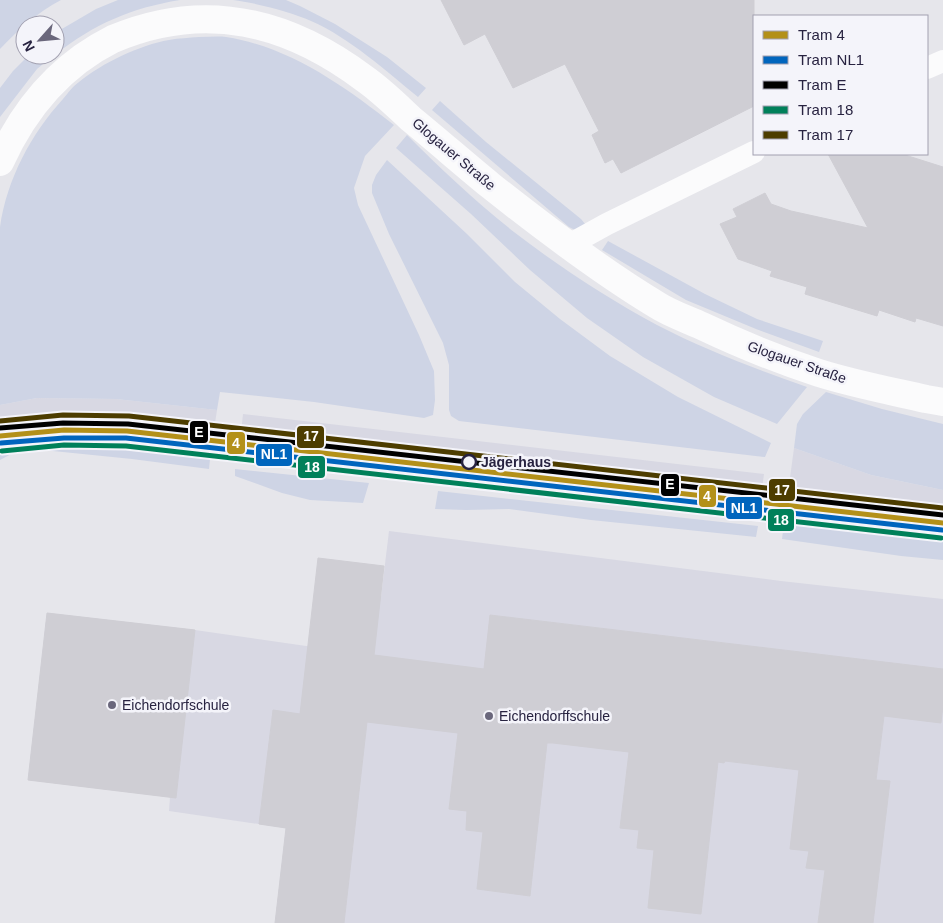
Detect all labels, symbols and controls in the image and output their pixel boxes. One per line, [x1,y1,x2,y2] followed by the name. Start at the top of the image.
[15,15,65,65] north arrow
[753,15,928,155] legend
[798,26,845,43] text: Tram 4
[19,38,38,54] text: N
[798,51,864,68] text: Tram NL1
[798,76,847,93] text: Tram E
[798,101,853,118] text: Tram 18
[409,115,499,194] street label: Glogauer Straße
[798,126,853,143] text: Tram 17
[745,338,849,386] street label: Glogauer Straße
[189,420,209,444] line badge: E
[194,424,204,440] text: E
[296,425,325,449] line badge: 17
[303,428,319,444] text: 17
[226,431,246,455] line badge: 4
[232,435,240,451] text: 4
[255,443,293,467] line badge: NL1
[261,446,287,462] text: NL1
[461,454,477,470] marker: Jägerhaus
[481,454,551,470] place label: Jägerhaus
[297,455,326,479] line badge: 18
[304,459,320,475] text: 18
[660,473,680,497] line badge: E
[665,476,675,492] text: E
[768,478,796,502] line badge: 17
[774,482,790,498] text: 17
[698,484,717,508] line badge: 4
[703,488,711,504] text: 4
[725,496,763,520] line badge: NL1
[731,500,757,516] text: NL1
[767,508,795,532] line badge: 18
[773,512,789,528] text: 18
[122,697,230,713] place label: Eichendorfschule
[106,699,118,711] marker: Eichendorfschule
[499,708,610,724] place label: Eichendorffschule
[483,710,495,722] marker: Eichendorffschule

